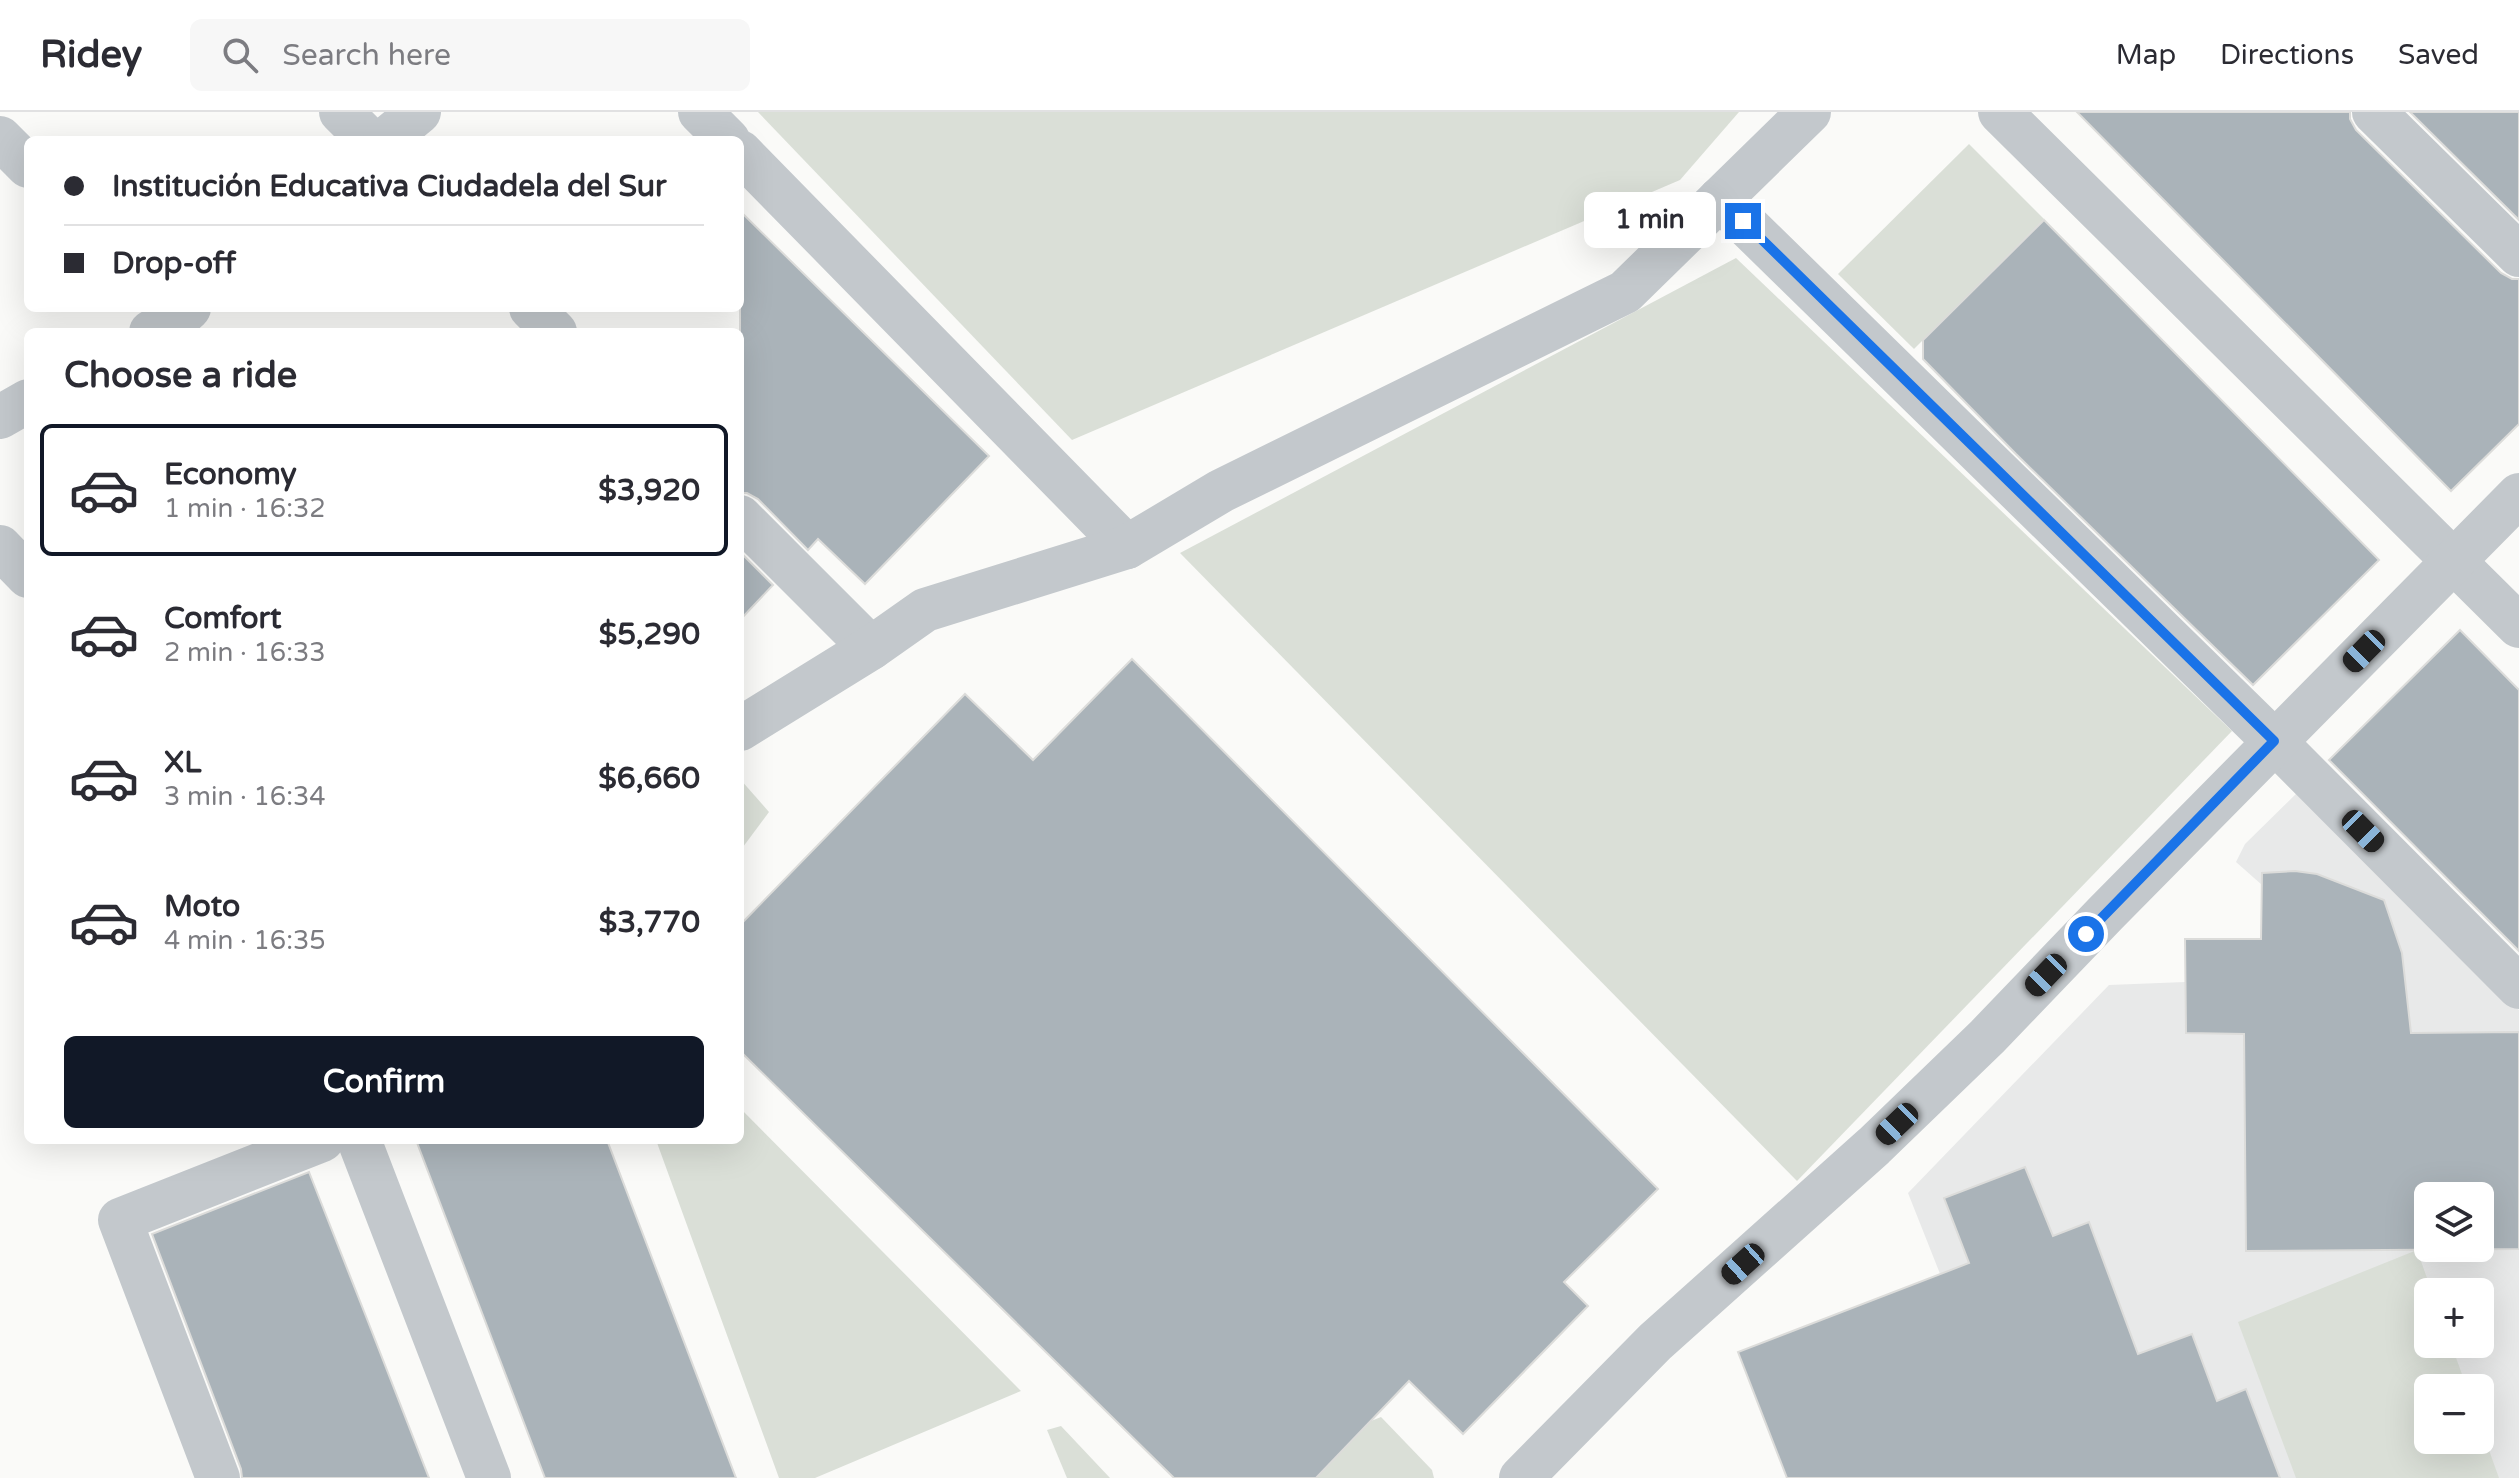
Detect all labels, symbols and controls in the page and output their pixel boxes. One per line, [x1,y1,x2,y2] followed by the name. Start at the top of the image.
[190,19,750,91] search box
[40,32,142,78] text: Ridey
[218,33,262,77] icon: search
[282,37,451,74] text: Search here
[2116,38,2176,72] text: Map
[2220,38,2354,72] text: Directions
[2398,38,2479,72] text: Saved
[112,168,667,205] text: Institución Educativa Ciudadela del Sur
[1583,193,1715,249] callout: 1 min
[1725,203,1761,239] route end
[1615,204,1685,235] text: 1 min
[112,245,236,282] text: Drop-off
[64,354,297,397] text: Choose a ride
[68,454,140,526] icon: car
[164,456,297,493] text: Economy
[598,472,700,509] text: $3,920
[164,493,326,524] text: 1 min · 16:32
[68,598,140,670] icon: car
[164,600,282,637] text: Comfort
[599,616,700,653] text: $5,290
[2339,626,2389,676] car
[164,637,326,668] text: 2 min · 16:33
[68,742,140,814] icon: car
[164,744,201,781] text: XL
[598,760,700,797] text: $6,660
[164,781,326,812] text: 3 min · 16:34
[2338,806,2388,856] car
[68,886,140,958] icon: car
[164,888,240,925] text: Moto
[599,904,700,941] text: $3,770
[2068,916,2104,952] route start
[164,925,326,956] text: 4 min · 16:35
[2021,949,2071,1001] car
[64,1036,704,1128] button: Confirm
[1871,1099,1923,1149] car
[2414,1182,2494,1454] map controls
[2414,1182,2494,1262] button: layers
[1717,1239,1769,1289] car
[2414,1278,2494,1358] button: +
[2414,1374,2494,1454] button: −

